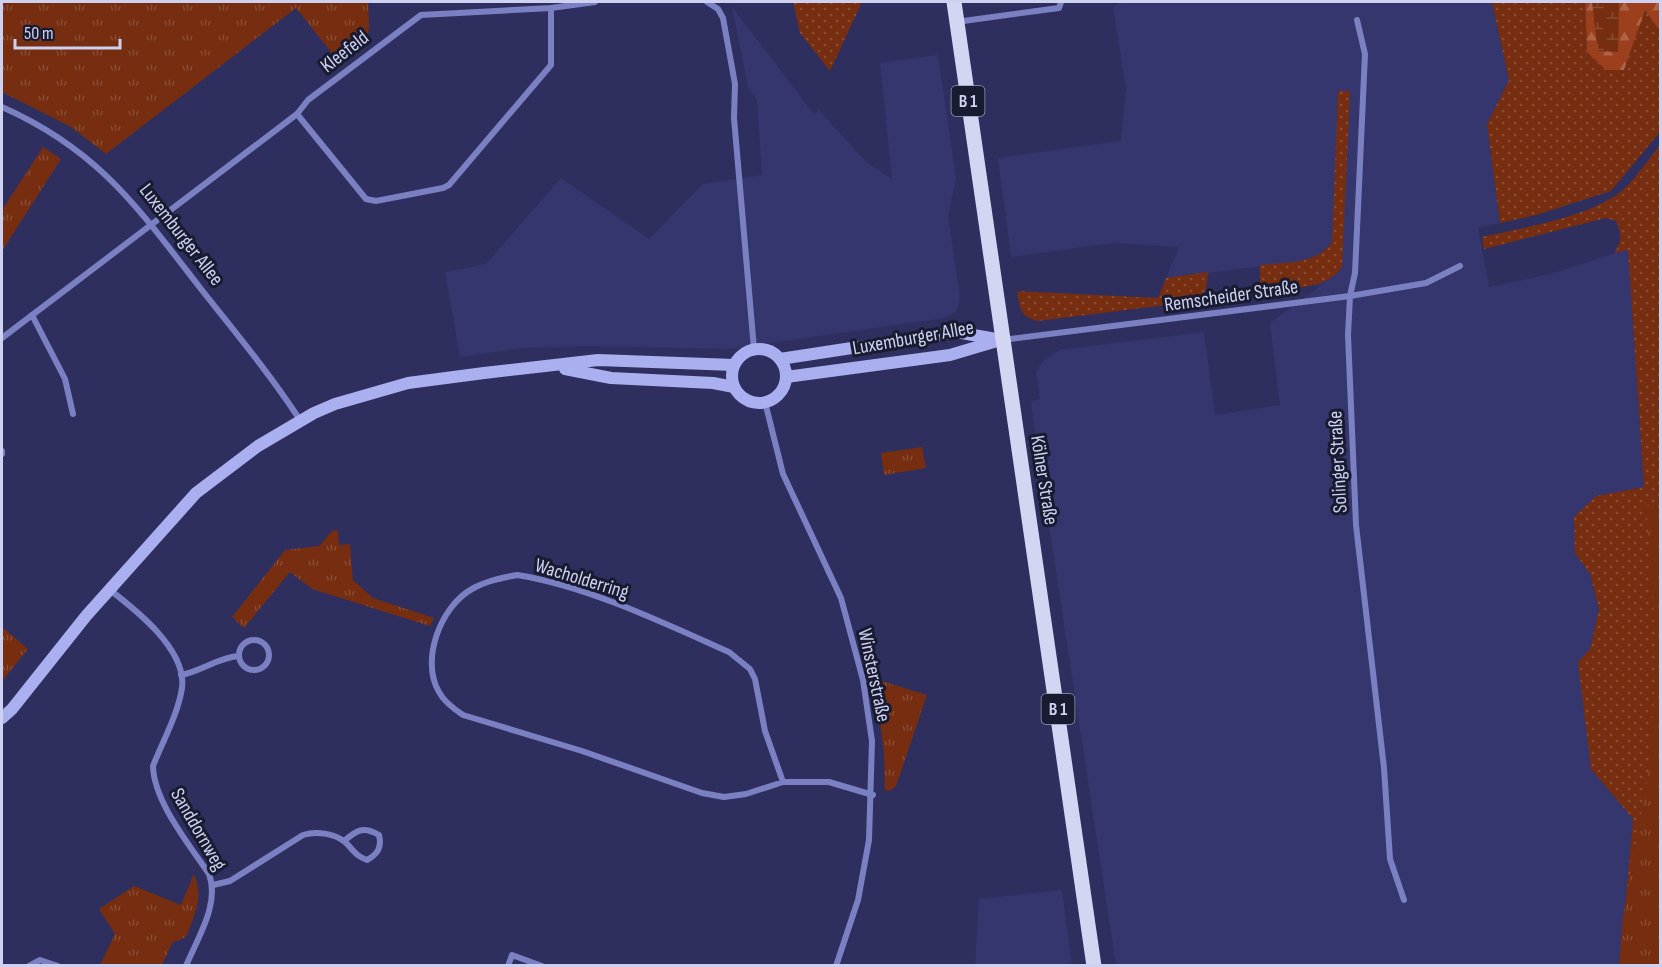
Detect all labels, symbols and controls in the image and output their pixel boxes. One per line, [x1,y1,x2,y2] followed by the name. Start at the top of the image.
[15,12,120,50] scale bar
[24,23,54,44] text: 50 m
[316,26,373,78] street label: Kleefeld
[952,86,984,116] road number: B 1
[134,179,228,290] street label: Luxemburger Allee
[1163,275,1300,317] street label: Remscheider Straße
[851,315,976,360] street label: Luxemburger Allee
[1323,410,1353,514] street label: Solinger Straße
[1025,434,1063,527] street label: Kölner Straße
[532,553,632,605] street label: Wacholderring
[852,626,896,724] street label: Winsterstraße
[1042,694,1074,724] road number: B 1
[165,784,231,875] street label: Sanddornweg

